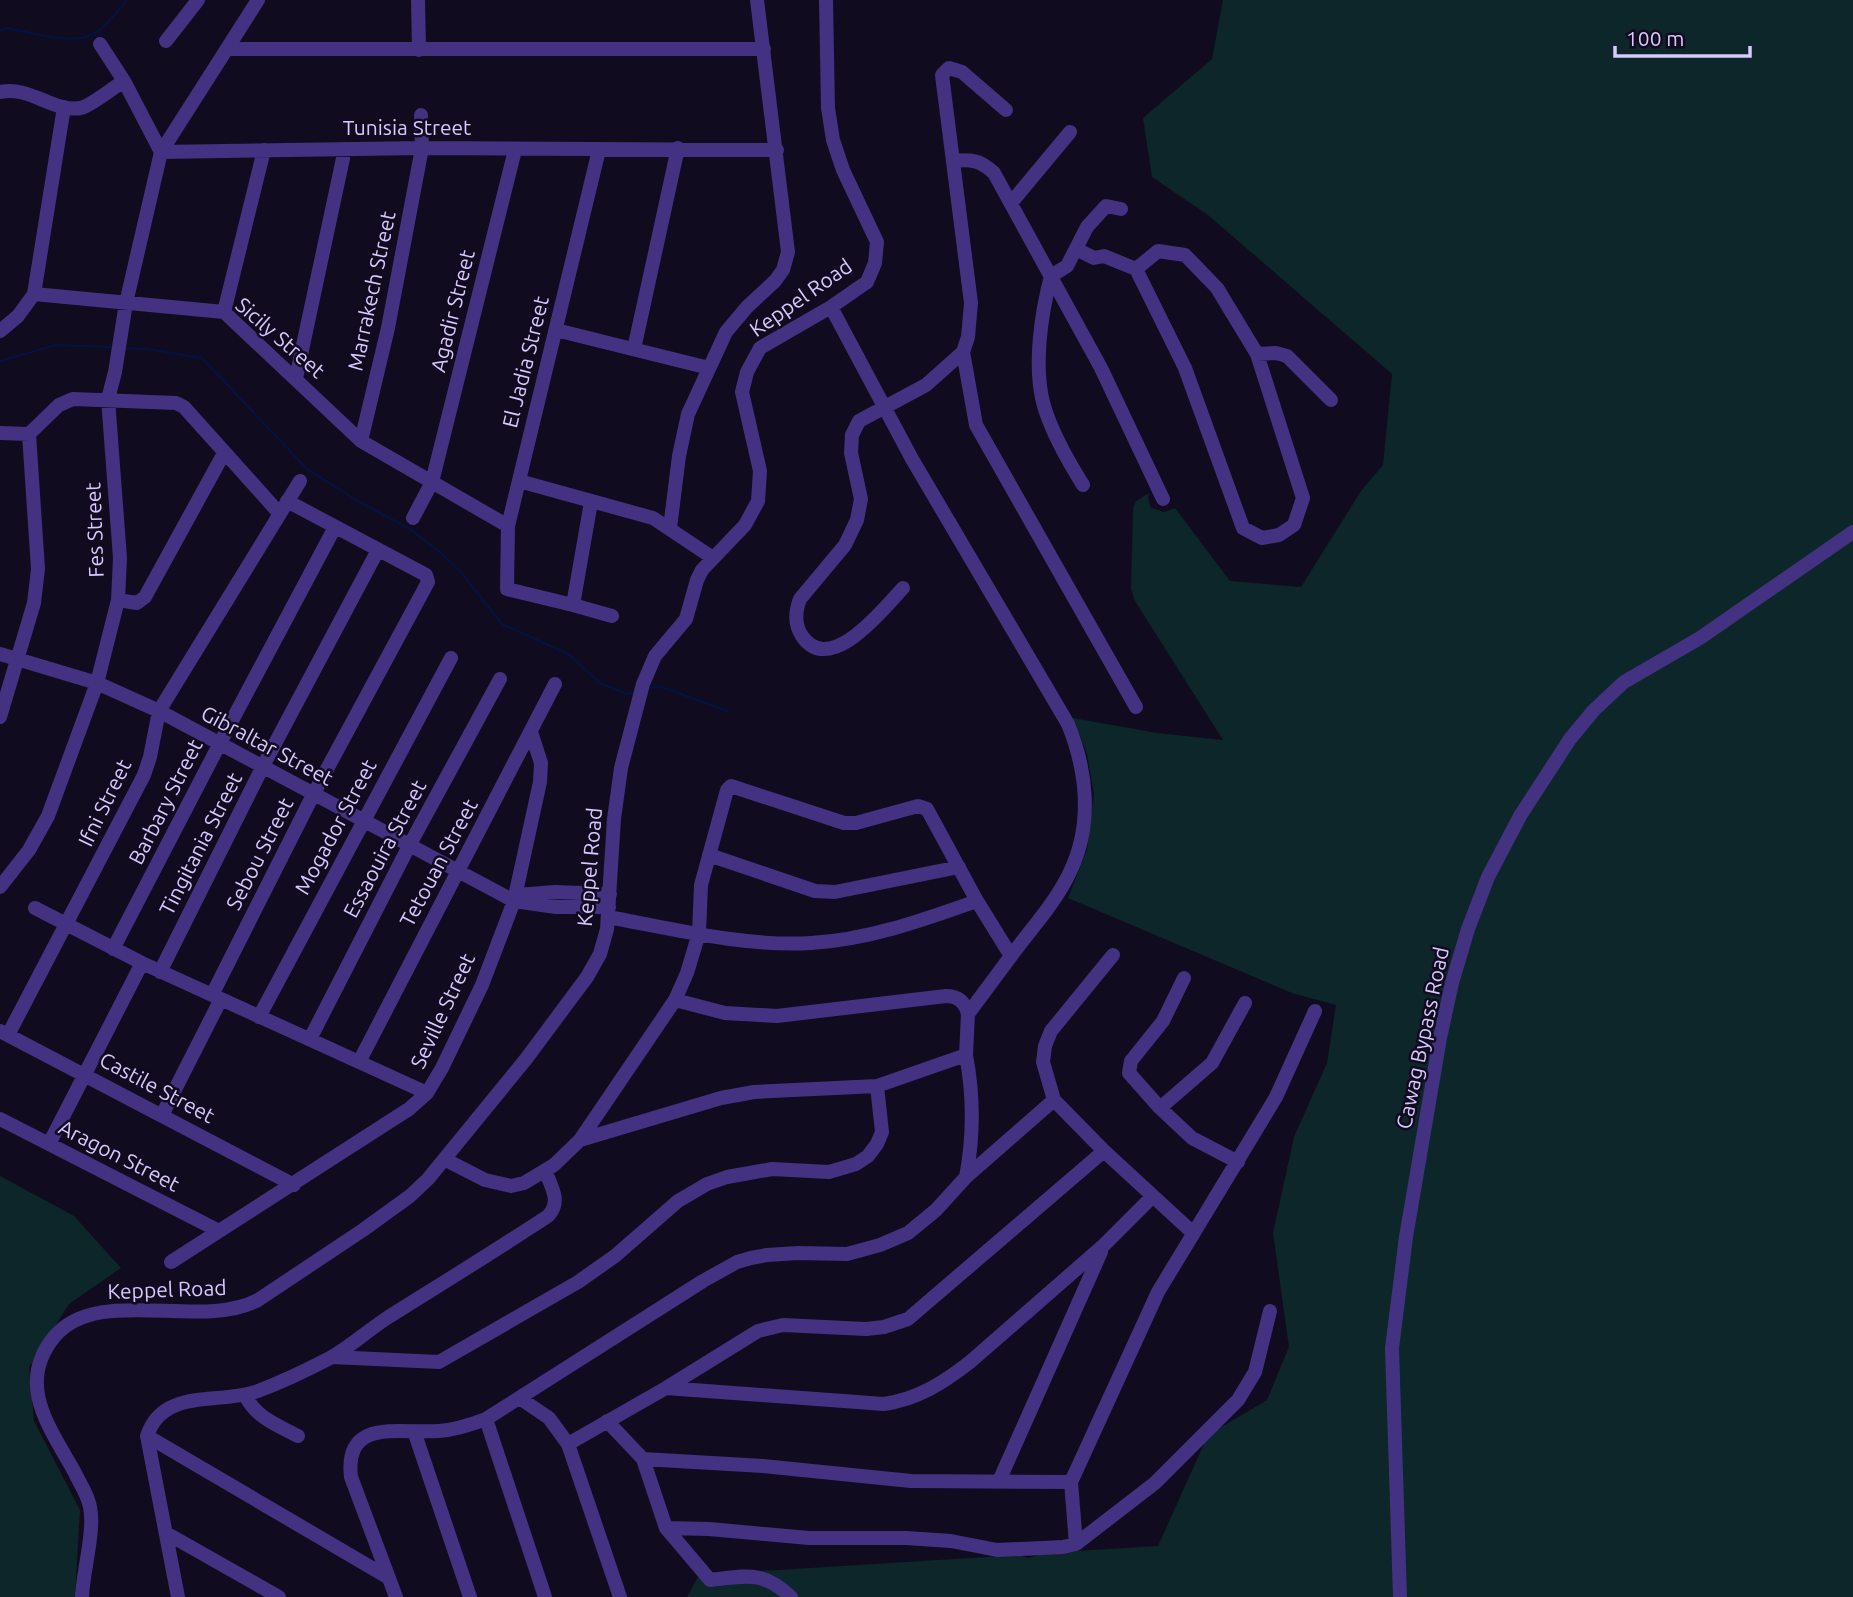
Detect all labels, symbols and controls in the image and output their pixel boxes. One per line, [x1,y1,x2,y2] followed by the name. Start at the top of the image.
[1615,14,1750,58] scale bar
[1626,26,1684,50] text: 100 m
[343,115,471,139] street label: Tunisia Street
[342,209,400,373] street label: Marrakech Street
[425,247,479,374] street label: Agadir Street
[745,253,856,341] street label: Keppel Road
[231,292,330,382] street label: Sicily Street
[497,293,553,430] street label: El Jadia Street
[80,482,108,578] street label: Fes Street
[197,700,338,790] street label: Gibraltar Street
[123,735,207,868] street label: Barbary Street
[73,755,135,850] street label: Ifni Street
[289,755,381,898] street label: Mogador Street
[154,768,246,919] street label: Tingitania Street
[338,776,430,921] street label: Essaouira Street
[221,793,298,914] street label: Sebou Street
[394,795,482,930] street label: Tetouan Street
[572,807,606,927] street label: Keppel Road
[1391,945,1453,1131] street label: Cawag Bypass Road
[405,949,479,1072] street label: Seville Street
[96,1047,219,1127] street label: Castile Street
[55,1114,184,1196] street label: Aragon Street
[107,1275,227,1303] street label: Keppel Road

